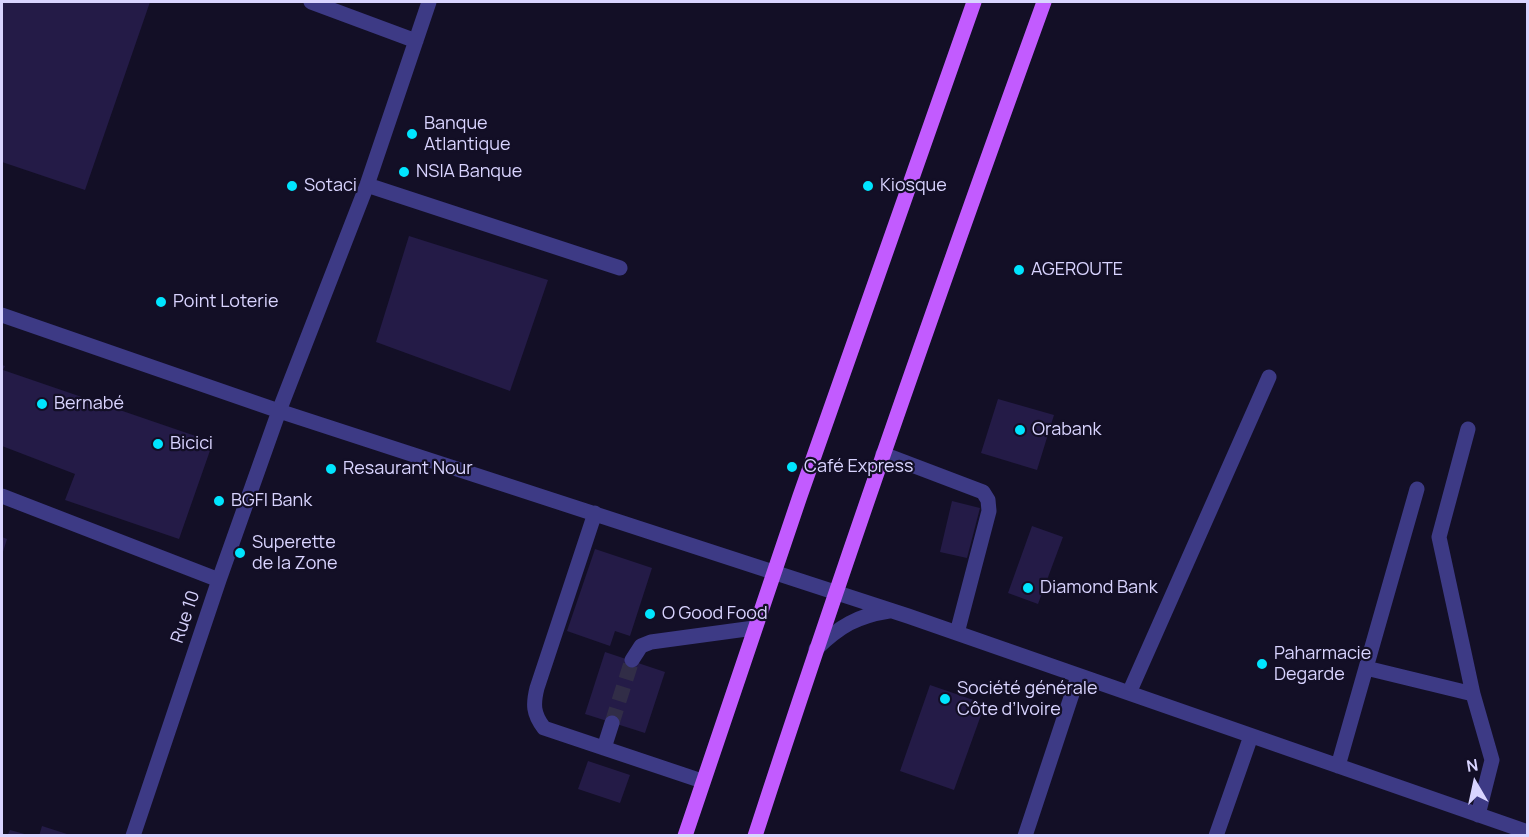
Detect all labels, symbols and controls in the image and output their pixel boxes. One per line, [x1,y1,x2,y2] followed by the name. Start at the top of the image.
[424,113,510,156] place label: Banque Atlantique
[405,127,419,141] marker: Banque Atlantique
[416,161,522,183] place label: NSIA Banque
[397,165,411,179] marker: NSIA Banque
[304,175,357,197] place label: Sotaci
[880,175,947,197] place label: Kiosque
[285,179,299,193] marker: Sotaci
[861,179,875,193] marker: Kiosque
[1031,259,1123,281] place label: AGEROUTE
[1012,263,1026,277] marker: AGEROUTE
[173,291,279,313] place label: Point Loterie
[154,295,168,309] marker: Point Loterie
[54,393,124,415] place label: Bernabé
[35,397,49,411] marker: Bernabé
[1032,419,1101,441] place label: Orabank
[1013,423,1027,437] marker: Orabank
[170,433,213,455] place label: Bicici
[151,437,165,451] marker: Bicici
[804,456,914,478] place label: Café Express
[343,458,473,480] place label: Resaurant Nour
[785,460,799,474] marker: Café Express
[324,462,338,476] marker: Resaurant Nour
[231,490,312,512] place label: BGFI Bank
[212,494,226,508] marker: BGFI Bank
[252,532,337,574] place label: Superette de la Zone
[233,546,247,560] marker: Superette de la Zone
[1040,577,1158,599] place label: Diamond Bank
[1021,581,1035,595] marker: Diamond Bank
[167,588,205,646] street label: Rue 10
[662,603,768,625] place label: O Good Food
[643,607,657,621] marker: O Good Food
[1274,643,1371,686] place label: Paharmacie Degarde
[1255,657,1269,671] marker: Paharmacie Degarde
[957,678,1097,720] place label: Société générale Côte d’Ivoire
[938,692,952,706] marker: Société générale Côte d’Ivoire
[1445,753,1505,813] north arrow
[1465,753,1480,777] text: N

